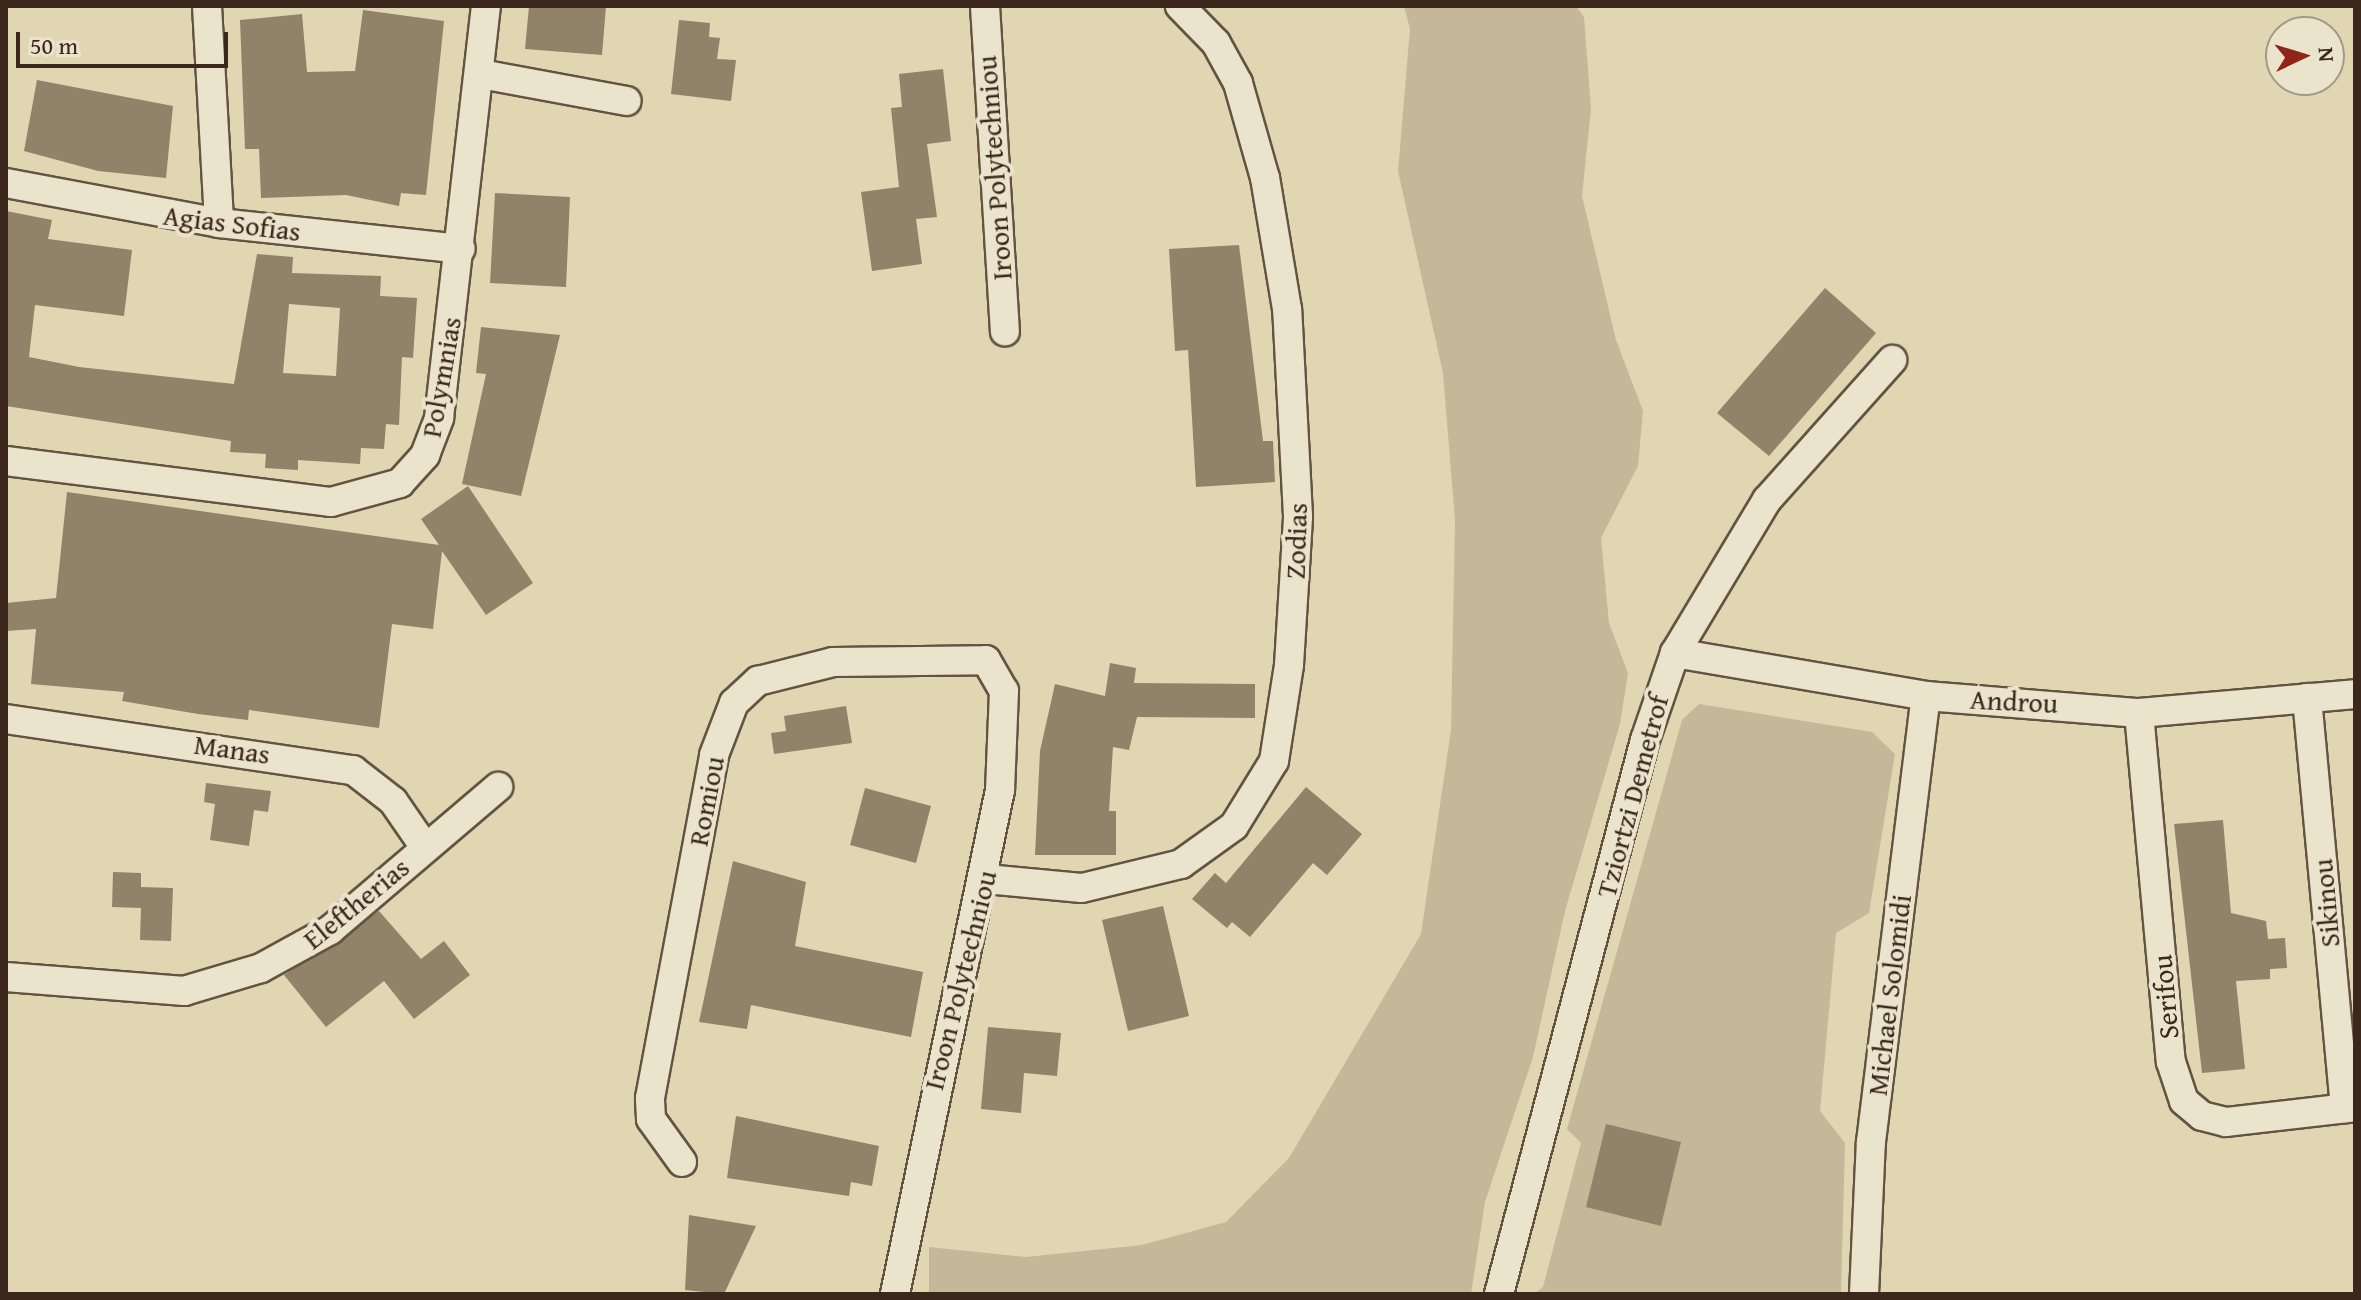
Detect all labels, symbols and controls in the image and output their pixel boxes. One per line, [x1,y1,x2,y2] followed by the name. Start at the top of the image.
[20,16,232,66] scale bar
[2265,16,2345,96] north arrow
[30,28,78,63] text: 50 m
[2310,46,2343,63] text: N
[969,55,1019,281] street label: Iroon Polytechniou
[161,198,303,248] street label: Agias Sofias
[414,314,468,440] street label: Polymnias
[1278,502,1314,580] street label: Zodias
[1969,682,2059,720] street label: Androu
[1589,691,1675,901] street label: Tziortzi Demetrof
[192,727,272,771] street label: Manas
[681,753,731,849] street label: Romiou
[296,850,416,956] street label: Eleftherias
[2305,857,2347,949] street label: Sikinou
[916,867,1004,1093] street label: Iroon Polytechniou
[1860,892,1918,1098] street label: Michael Solomidi
[2145,953,2185,1041] street label: Serifou

